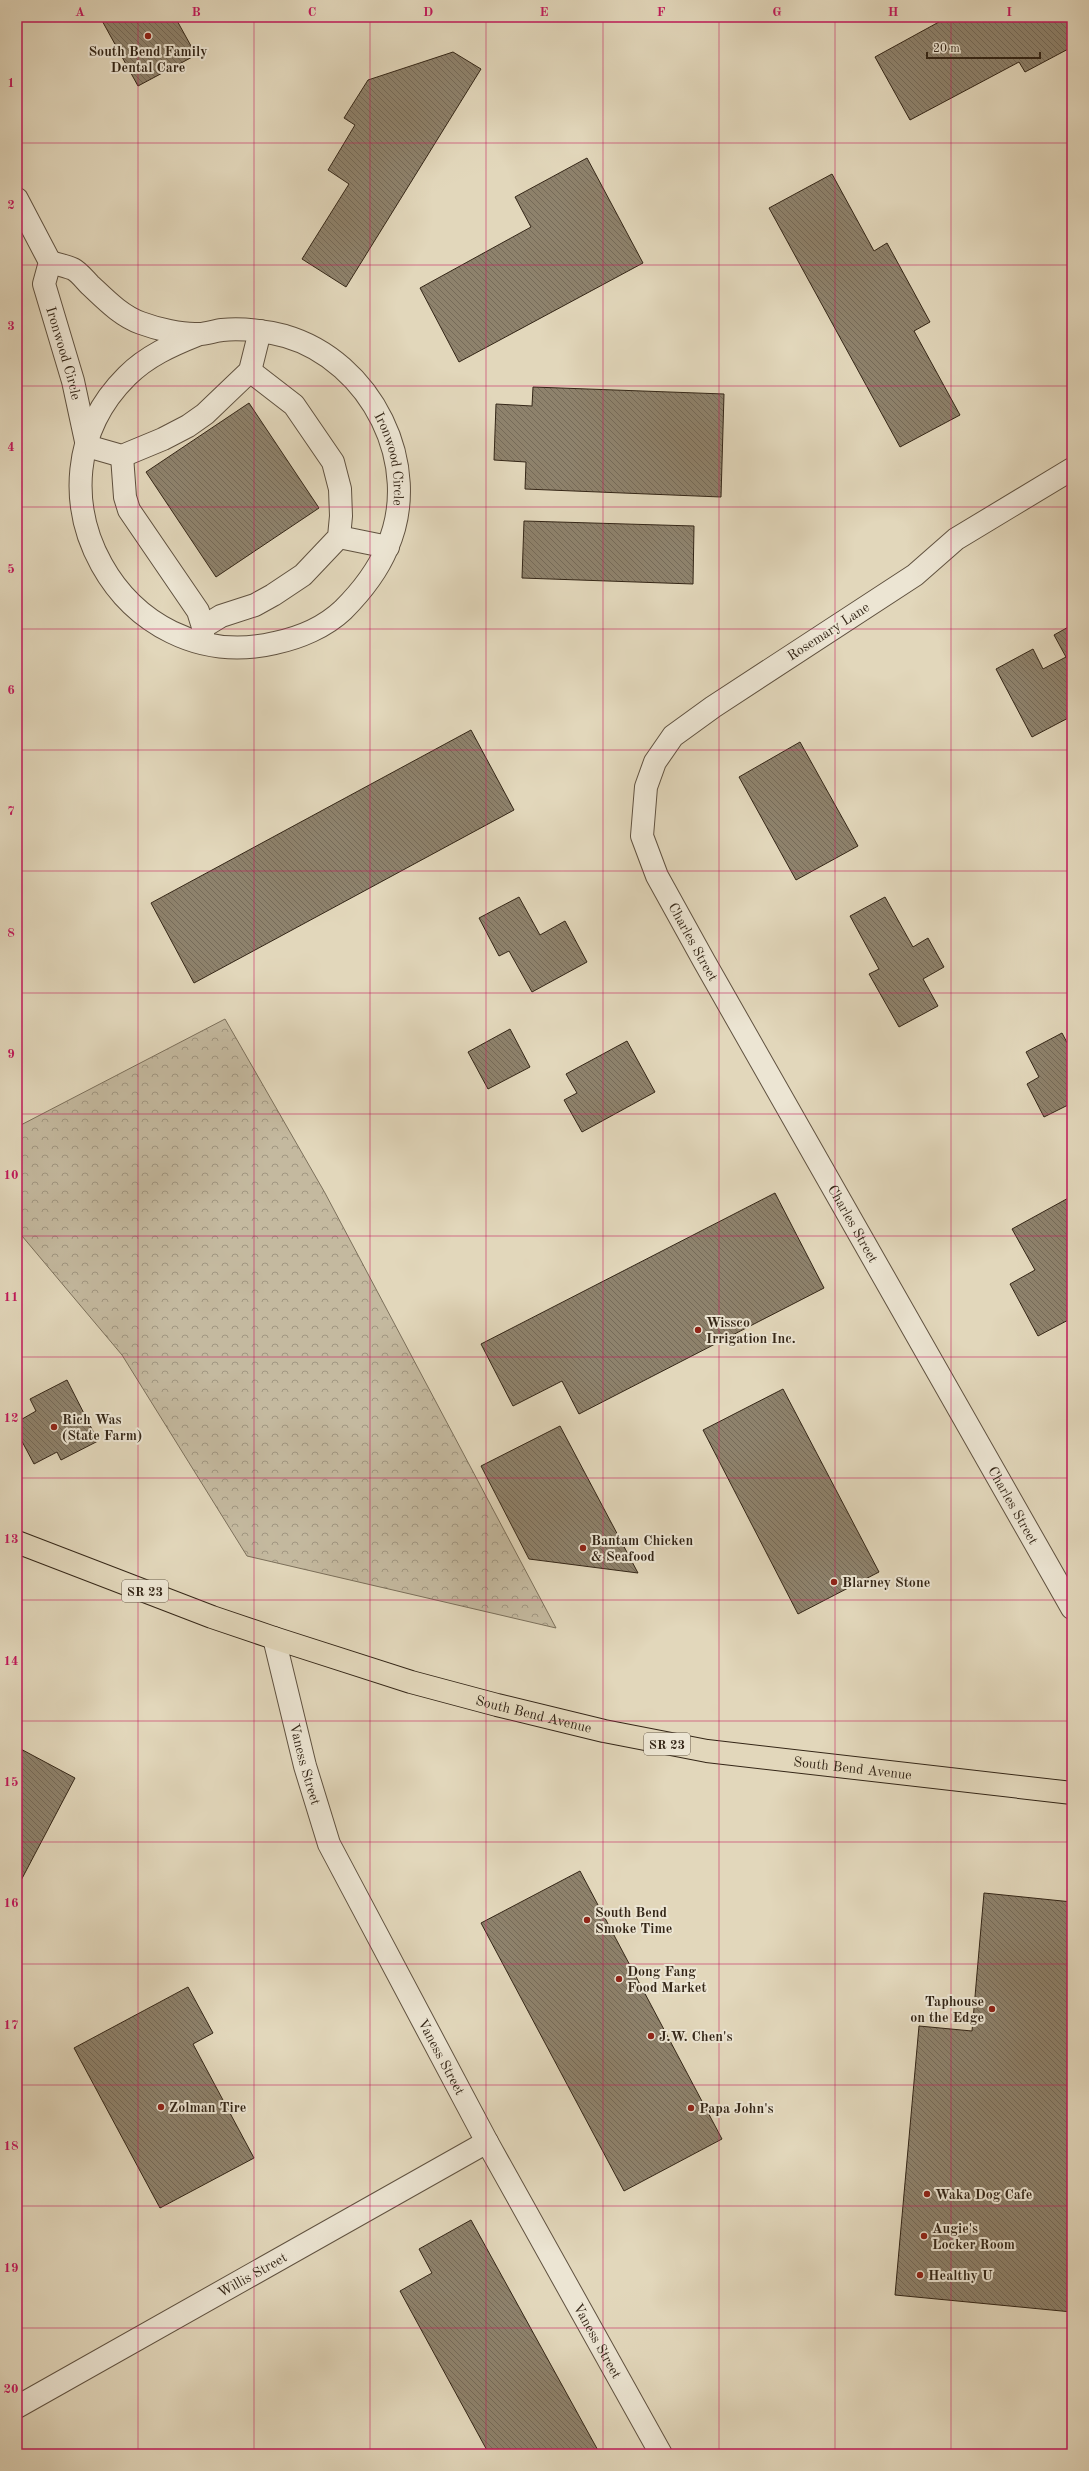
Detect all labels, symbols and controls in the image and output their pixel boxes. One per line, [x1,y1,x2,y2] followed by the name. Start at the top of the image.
[75,6,85,19] text: A
[191,6,201,19] text: B
[308,6,316,19] text: C
[423,6,433,19] text: D
[540,6,549,19] text: E
[657,6,666,19] text: F
[772,6,782,19] text: G
[888,6,899,19] text: H
[1006,6,1012,19] text: I
[143,31,153,41] marker: South Bend Family Dental Care
[927,34,1040,60] scale bar
[933,43,960,55] text: 20 m
[88,45,208,75] place label: South Bend Family Dental Care
[7,77,15,90] text: 1
[7,199,15,212] text: 2
[43,305,83,401] street label: Ironwood Circle
[7,320,15,333] text: 3
[371,410,405,506] street label: Ironwood Circle
[7,441,15,454] text: 4
[7,563,15,576] text: 5
[785,600,872,664] street label: Rosemary Lane
[7,684,15,697] text: 6
[7,805,15,818] text: 7
[665,901,720,984] street label: Charles Street
[7,927,15,940] text: 8
[7,1048,15,1061] text: 9
[3,1169,19,1182] text: 10
[825,1183,880,1265] street label: Charles Street
[3,1291,19,1304] text: 11
[706,1316,796,1346] place label: Wissco Irrigation Inc.
[693,1325,703,1335] marker: Wissco Irrigation Inc.
[3,1412,19,1425] text: 12
[62,1413,142,1443] place label: Rich Was (State Farm)
[49,1422,59,1432] marker: Rich Was (State Farm)
[985,1464,1040,1547] street label: Charles Street
[3,1533,19,1546] text: 13
[591,1534,693,1564] place label: Bantam Chicken & Seafood
[578,1543,588,1553] marker: Bantam Chicken & Seafood
[842,1576,930,1590] place label: Blarney Stone
[829,1577,839,1587] marker: Blarney Stone
[122,1580,168,1602] road number: SR 23
[3,1655,19,1668] text: 14
[474,1694,593,1736] street label: South Bend Avenue
[287,1722,323,1807] street label: Vaness Street
[644,1733,690,1755] road number: SR 23
[793,1755,913,1783] street label: South Bend Avenue
[3,1776,19,1789] text: 15
[3,1897,19,1910] text: 16
[595,1906,672,1936] place label: South Bend Smoke Time
[582,1915,592,1925] marker: South Bend Smoke Time
[627,1965,707,1995] place label: Dong Fang Food Market
[614,1974,624,1984] marker: Dong Fang Food Market
[910,1995,984,2025] place label: Taphouse on the Edge
[987,2004,997,2014] marker: Taphouse on the Edge
[415,2017,467,2098] street label: Vaness Street
[3,2019,19,2032] text: 17
[659,2030,732,2044] place label: J.W. Chen's
[646,2031,656,2041] marker: J.W. Chen's
[169,2101,246,2115] place label: Zolman Tire
[156,2102,166,2112] marker: Zolman Tire
[699,2102,774,2116] place label: Papa John's
[686,2103,696,2113] marker: Papa John's
[3,2140,19,2153] text: 18
[935,2188,1032,2202] place label: Waka Dog Cafe
[922,2189,932,2199] marker: Waka Dog Cafe
[932,2222,1015,2252] place label: Augie's Locker Room
[919,2231,929,2241] marker: Augie's Locker Room
[216,2250,290,2300] street label: Willis Street
[3,2262,19,2275] text: 19
[928,2269,993,2283] place label: Healthy U
[915,2270,925,2280] marker: Healthy U
[570,2301,623,2381] street label: Vaness Street
[3,2383,19,2396] text: 20

